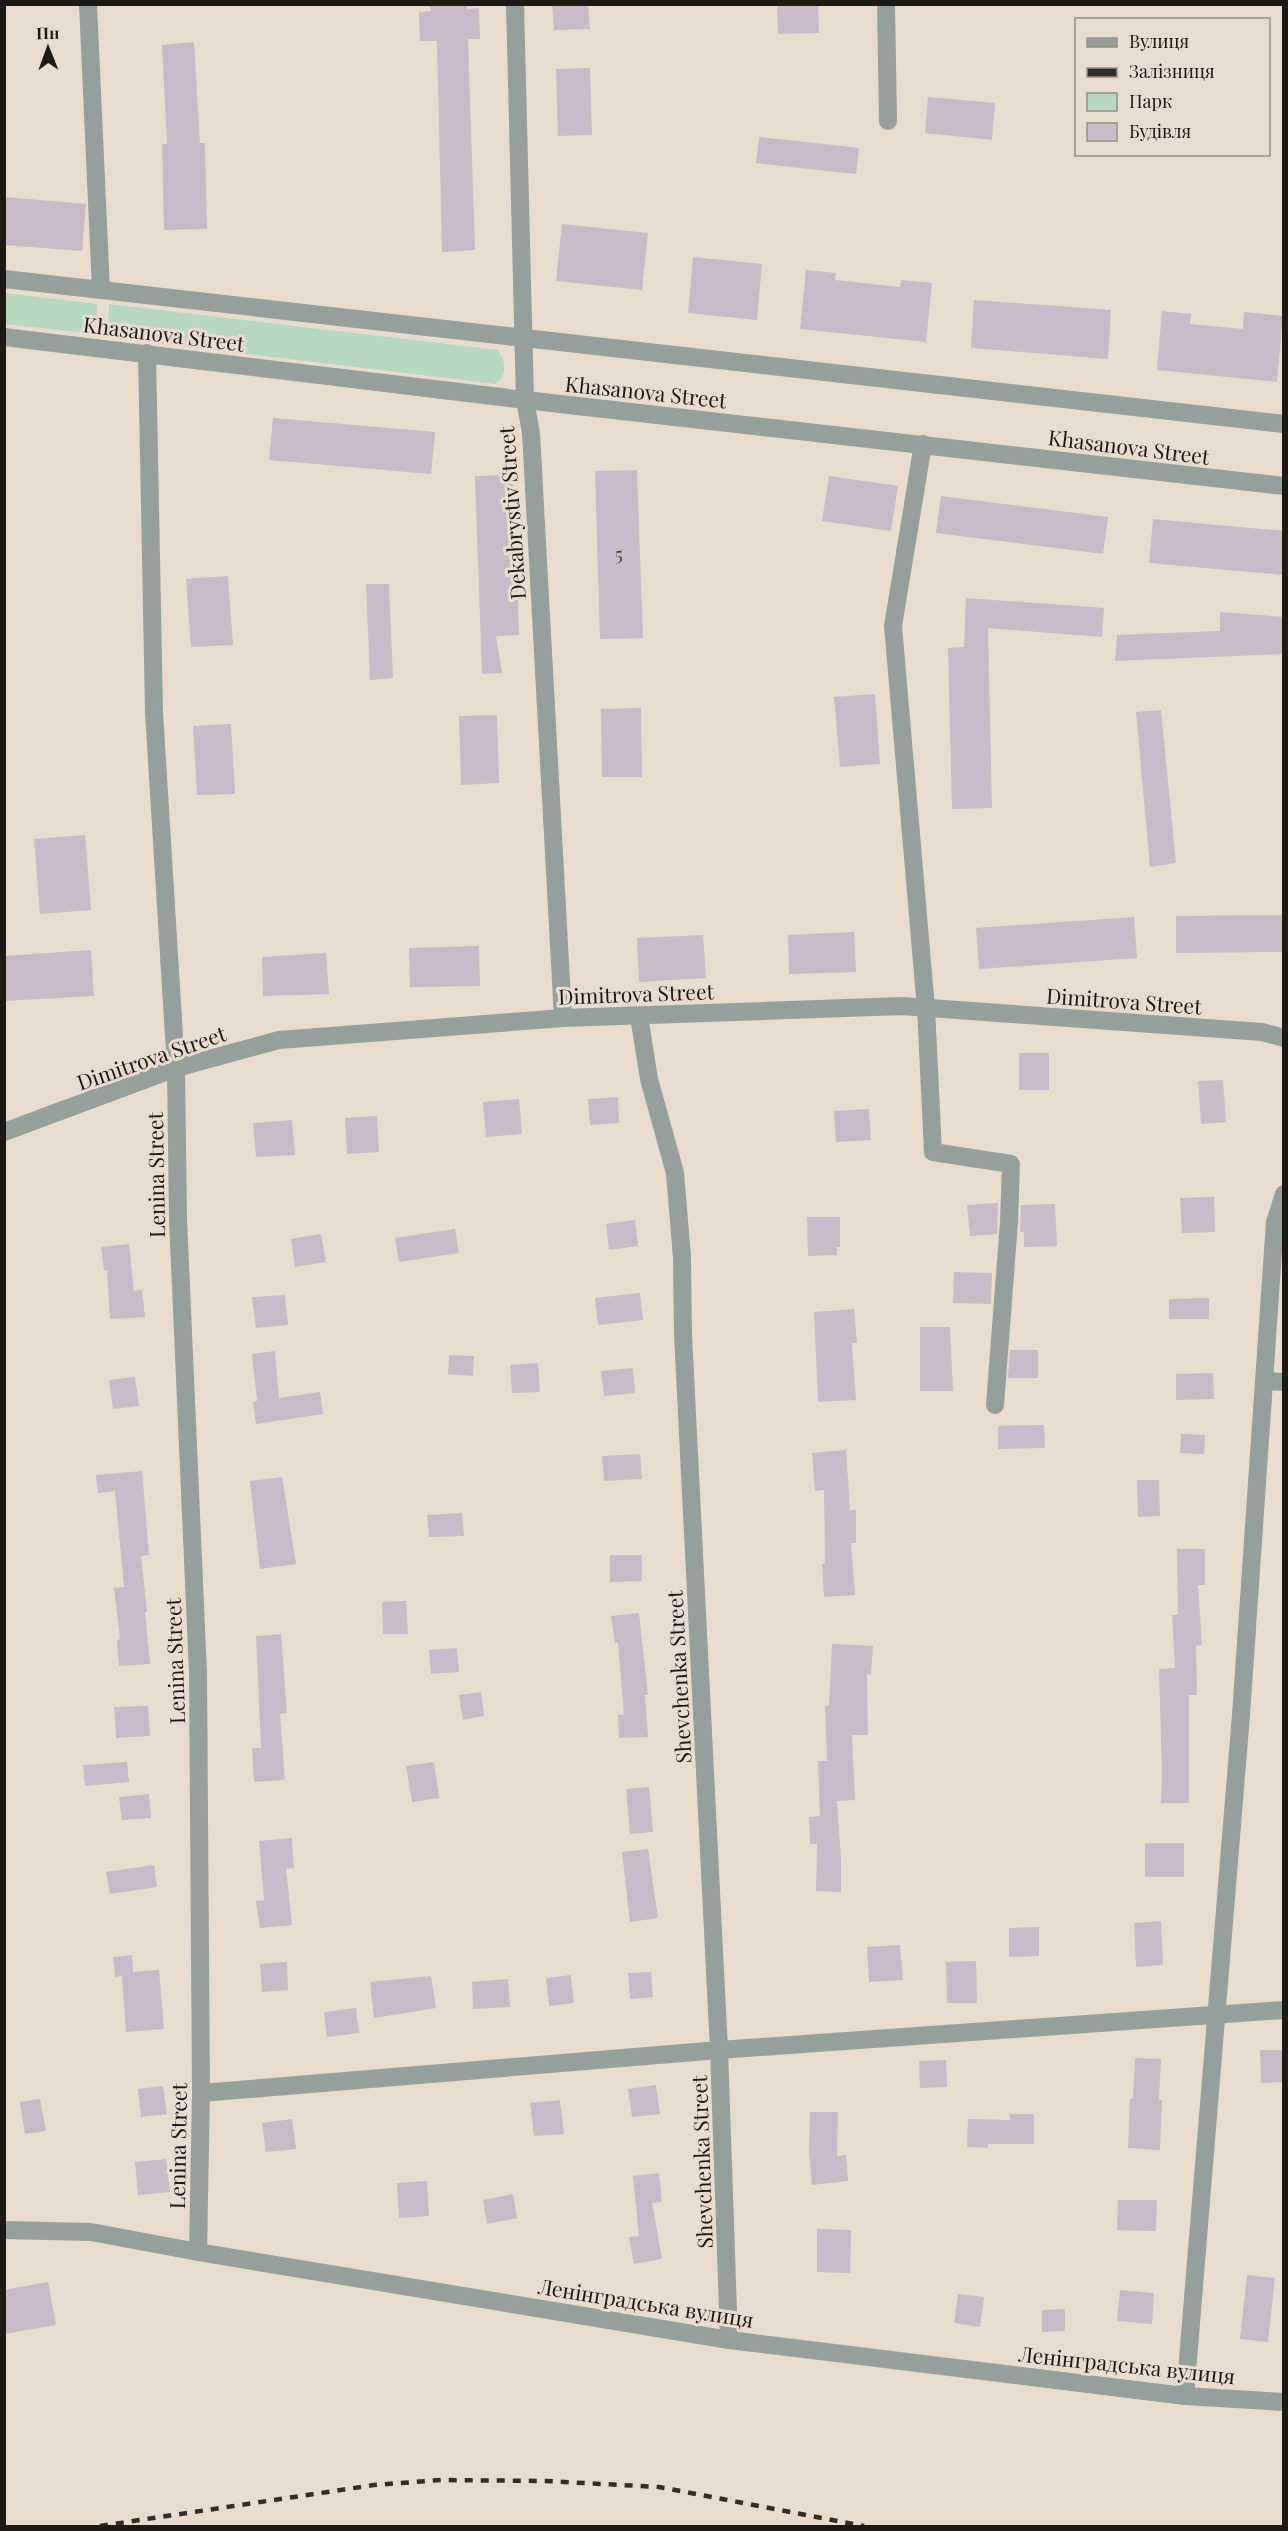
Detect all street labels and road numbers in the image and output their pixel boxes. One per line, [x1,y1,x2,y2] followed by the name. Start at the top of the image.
[82,309,247,357] street label: Khasanova Street
[564,369,729,413] street label: Khasanova Street
[1047,422,1212,470] street label: Khasanova Street
[491,425,531,601] street label: Dekabrystiv Street
[558,976,715,1010] street label: Dimitrova Street
[1045,981,1203,1019] street label: Dimitrova Street
[73,1018,230,1096] street label: Dimitrova Street
[140,1111,170,1238] street label: Lenina Street
[659,1589,697,1764] street label: Shevchenka Street
[158,1597,190,1724] street label: Lenina Street
[684,2074,718,2249] street label: Shevchenka Street
[162,2082,192,2209] street label: Lenina Street
[535,2271,756,2333] street label: Ленінградська вулиця
[1016,2339,1237,2389] street label: Ленінградська вулиця

